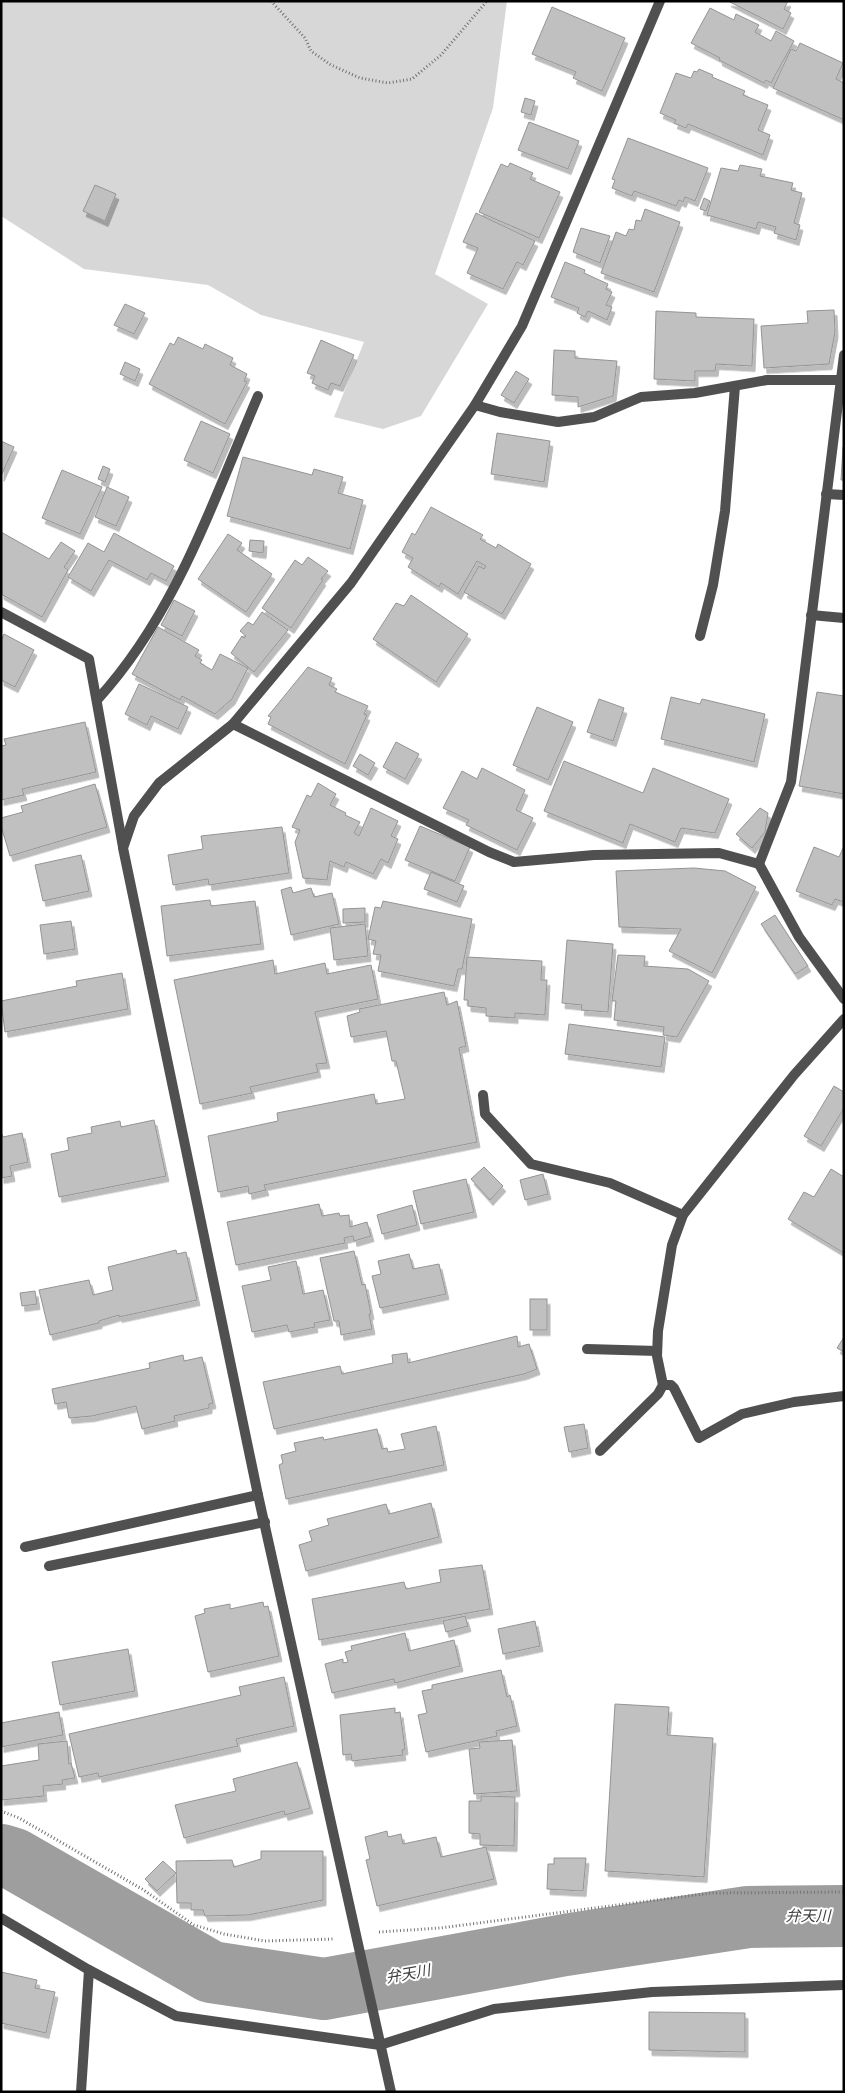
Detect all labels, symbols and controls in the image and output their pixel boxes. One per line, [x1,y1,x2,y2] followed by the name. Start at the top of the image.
[785,1906,832,1926] water label: 弁天川
[384,1960,434,1988] water label: 弁天川

